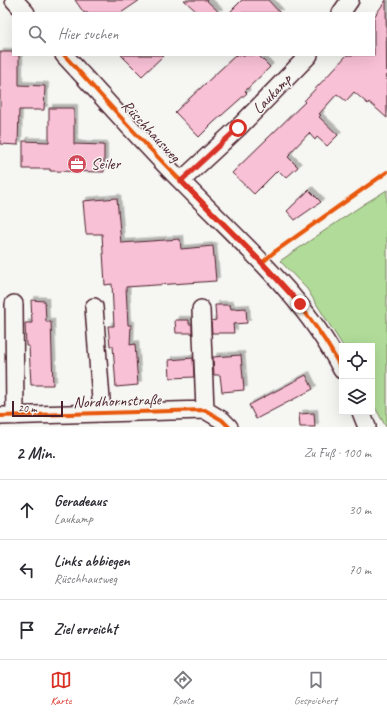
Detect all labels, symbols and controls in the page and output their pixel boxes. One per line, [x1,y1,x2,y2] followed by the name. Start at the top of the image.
[12,12,375,56] search box
[26,23,48,45] icon: search
[58,25,118,44] text: Hier suchen
[248,69,297,118] street label: Laukamp
[117,96,186,167] street label: Rüschhausweg
[229,119,247,137] route start
[66,153,88,175] office icon: Seiler
[91,154,122,174] place label: Seiler
[291,295,309,313] route end
[339,343,375,415] map controls
[339,343,375,379] button: locate
[339,379,375,415] button: layers
[73,389,163,413] street label: Nordhornstraße
[12,399,63,418] scale bar
[18,401,37,415] text: 20 m
[16,443,55,464] text: 2 Min.
[304,445,371,461] text: Zu Fuß · 100 m
[54,492,107,511] text: Geradeaus
[16,499,38,521] icon: ahead
[349,502,371,518] text: 30 m
[54,511,93,527] text: Laukamp
[54,552,130,571] text: Links abbiegen
[16,559,38,581] icon: left
[349,562,371,578] text: 70 m
[54,571,117,587] text: Rüschhausweg
[16,619,38,641] icon: arrive
[54,620,117,639] text: Ziel erreicht
[50,669,72,707] tab: Karte
[172,669,194,707] tab: Route
[294,669,337,707] tab: Gespeichert

